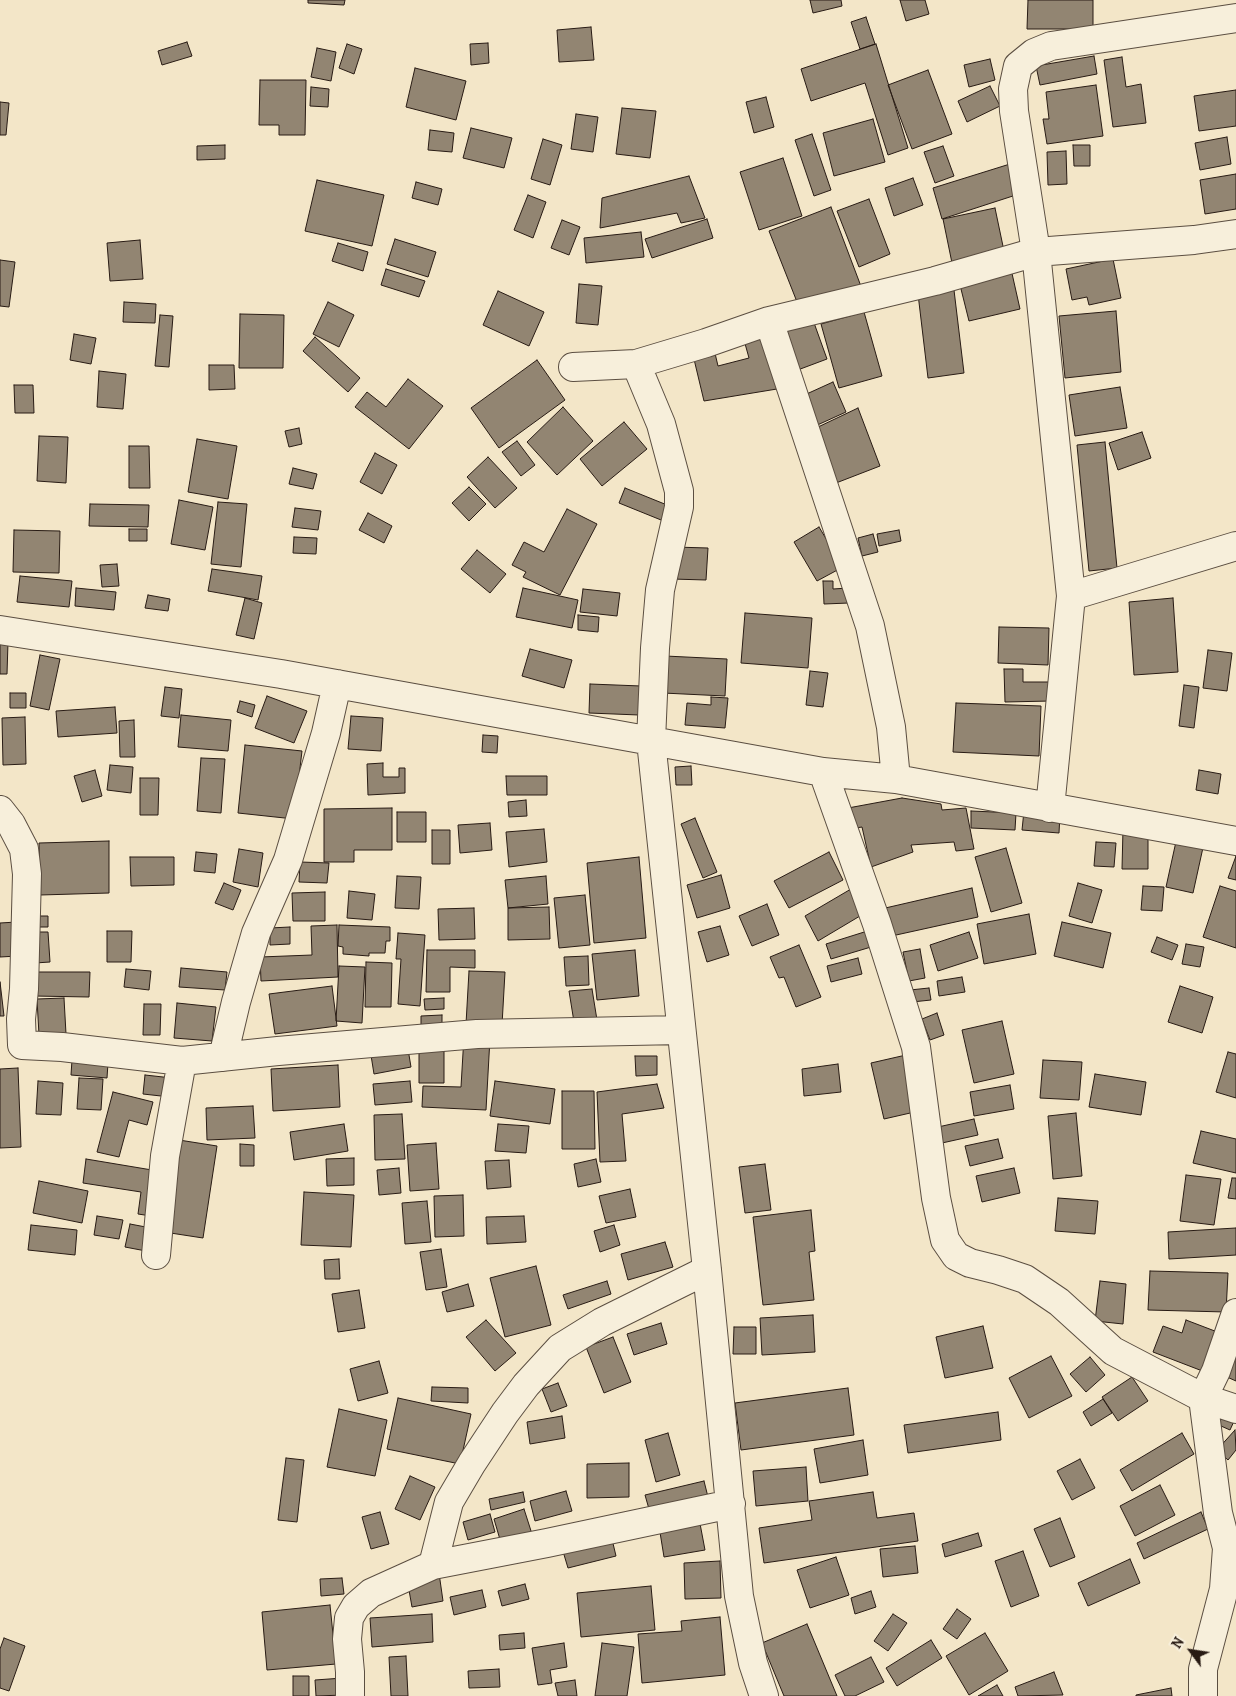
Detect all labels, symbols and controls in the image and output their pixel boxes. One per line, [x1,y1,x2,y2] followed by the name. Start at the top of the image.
[1166,1626,1216,1676] north arrow
[1167,1634,1188,1652] text: N

